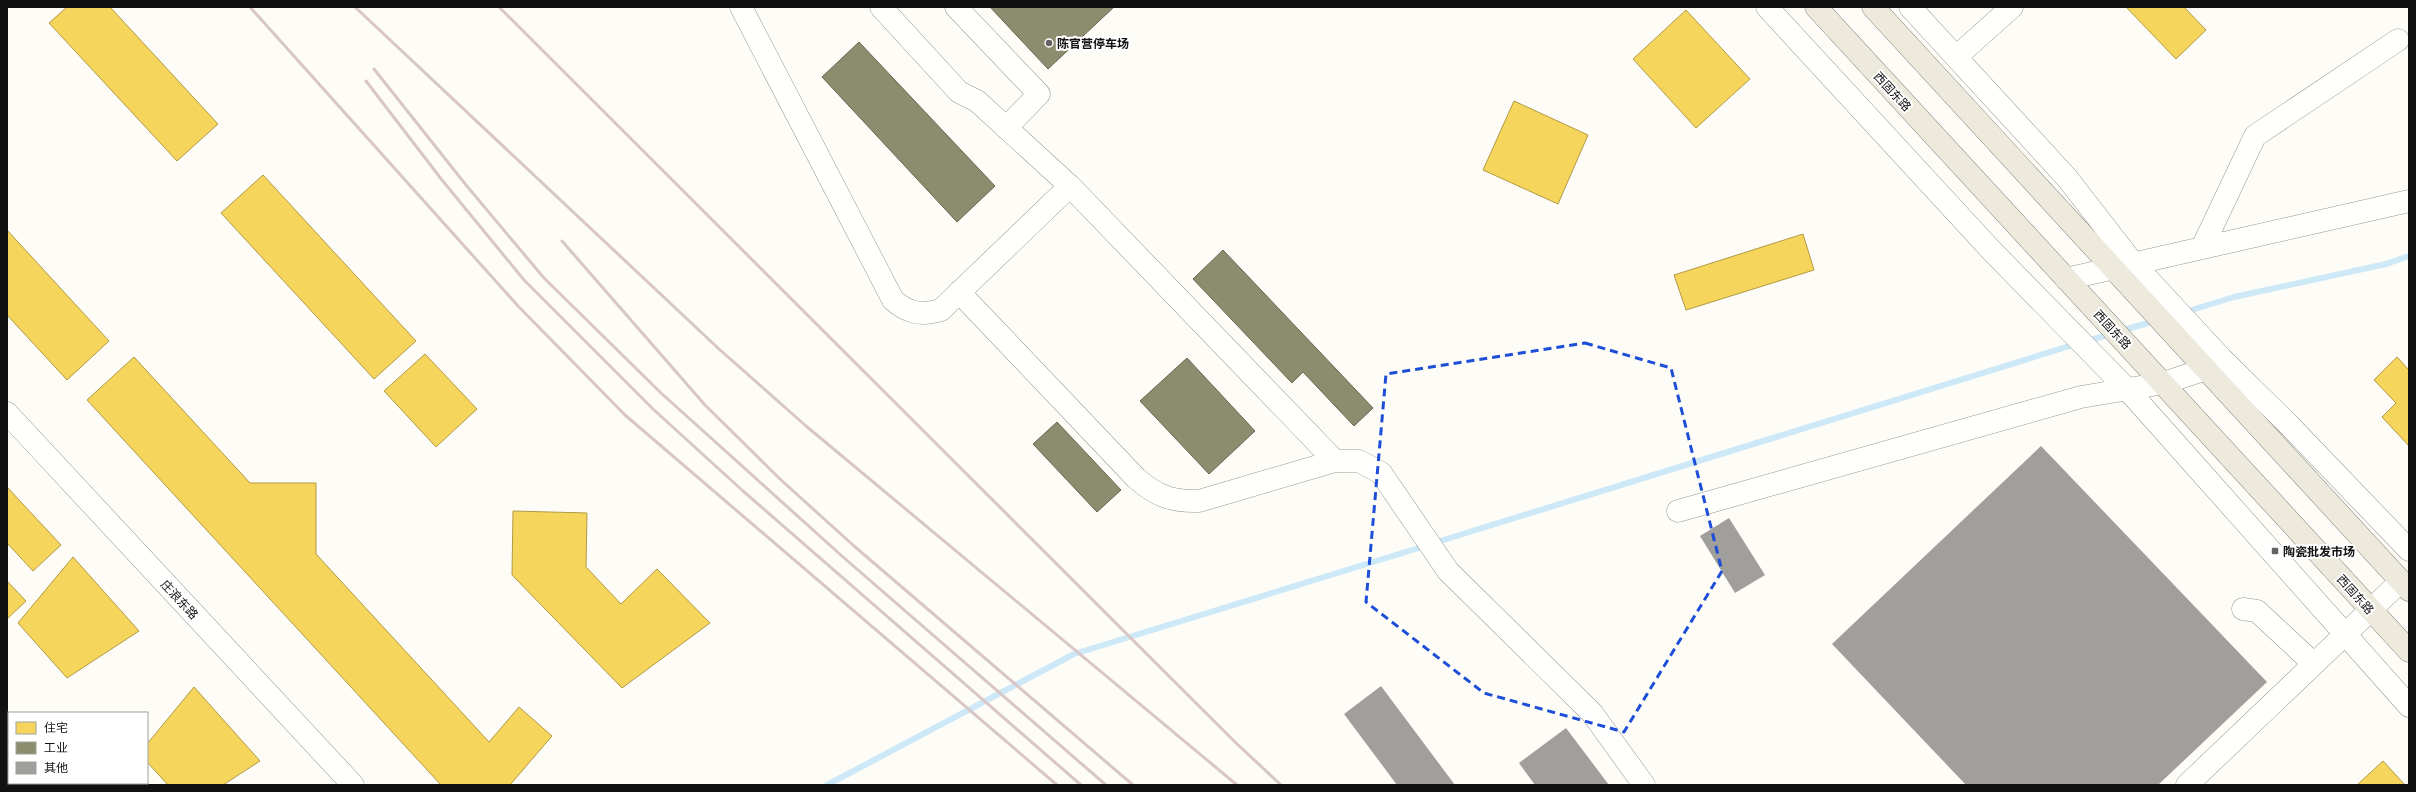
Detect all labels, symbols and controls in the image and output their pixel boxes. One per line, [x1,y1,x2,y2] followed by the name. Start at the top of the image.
[1057,35,1129,51] place label: 陈官营停车场
[1044,38,1054,48] marker: 陈官营停车场
[1871,68,1915,114] street label: 西固东路
[2091,306,2135,352] street label: 西固东路
[2283,543,2355,559] place label: 陶瓷批发市场
[2270,546,2280,556] marker: 陶瓷批发市场
[2334,571,2378,617] street label: 西固东路
[158,576,202,622] street label: 庄浪东路
[8,712,148,784] legend
[44,719,68,735] text: 住宅
[44,739,68,755] text: 工业
[44,759,68,775] text: 其他

